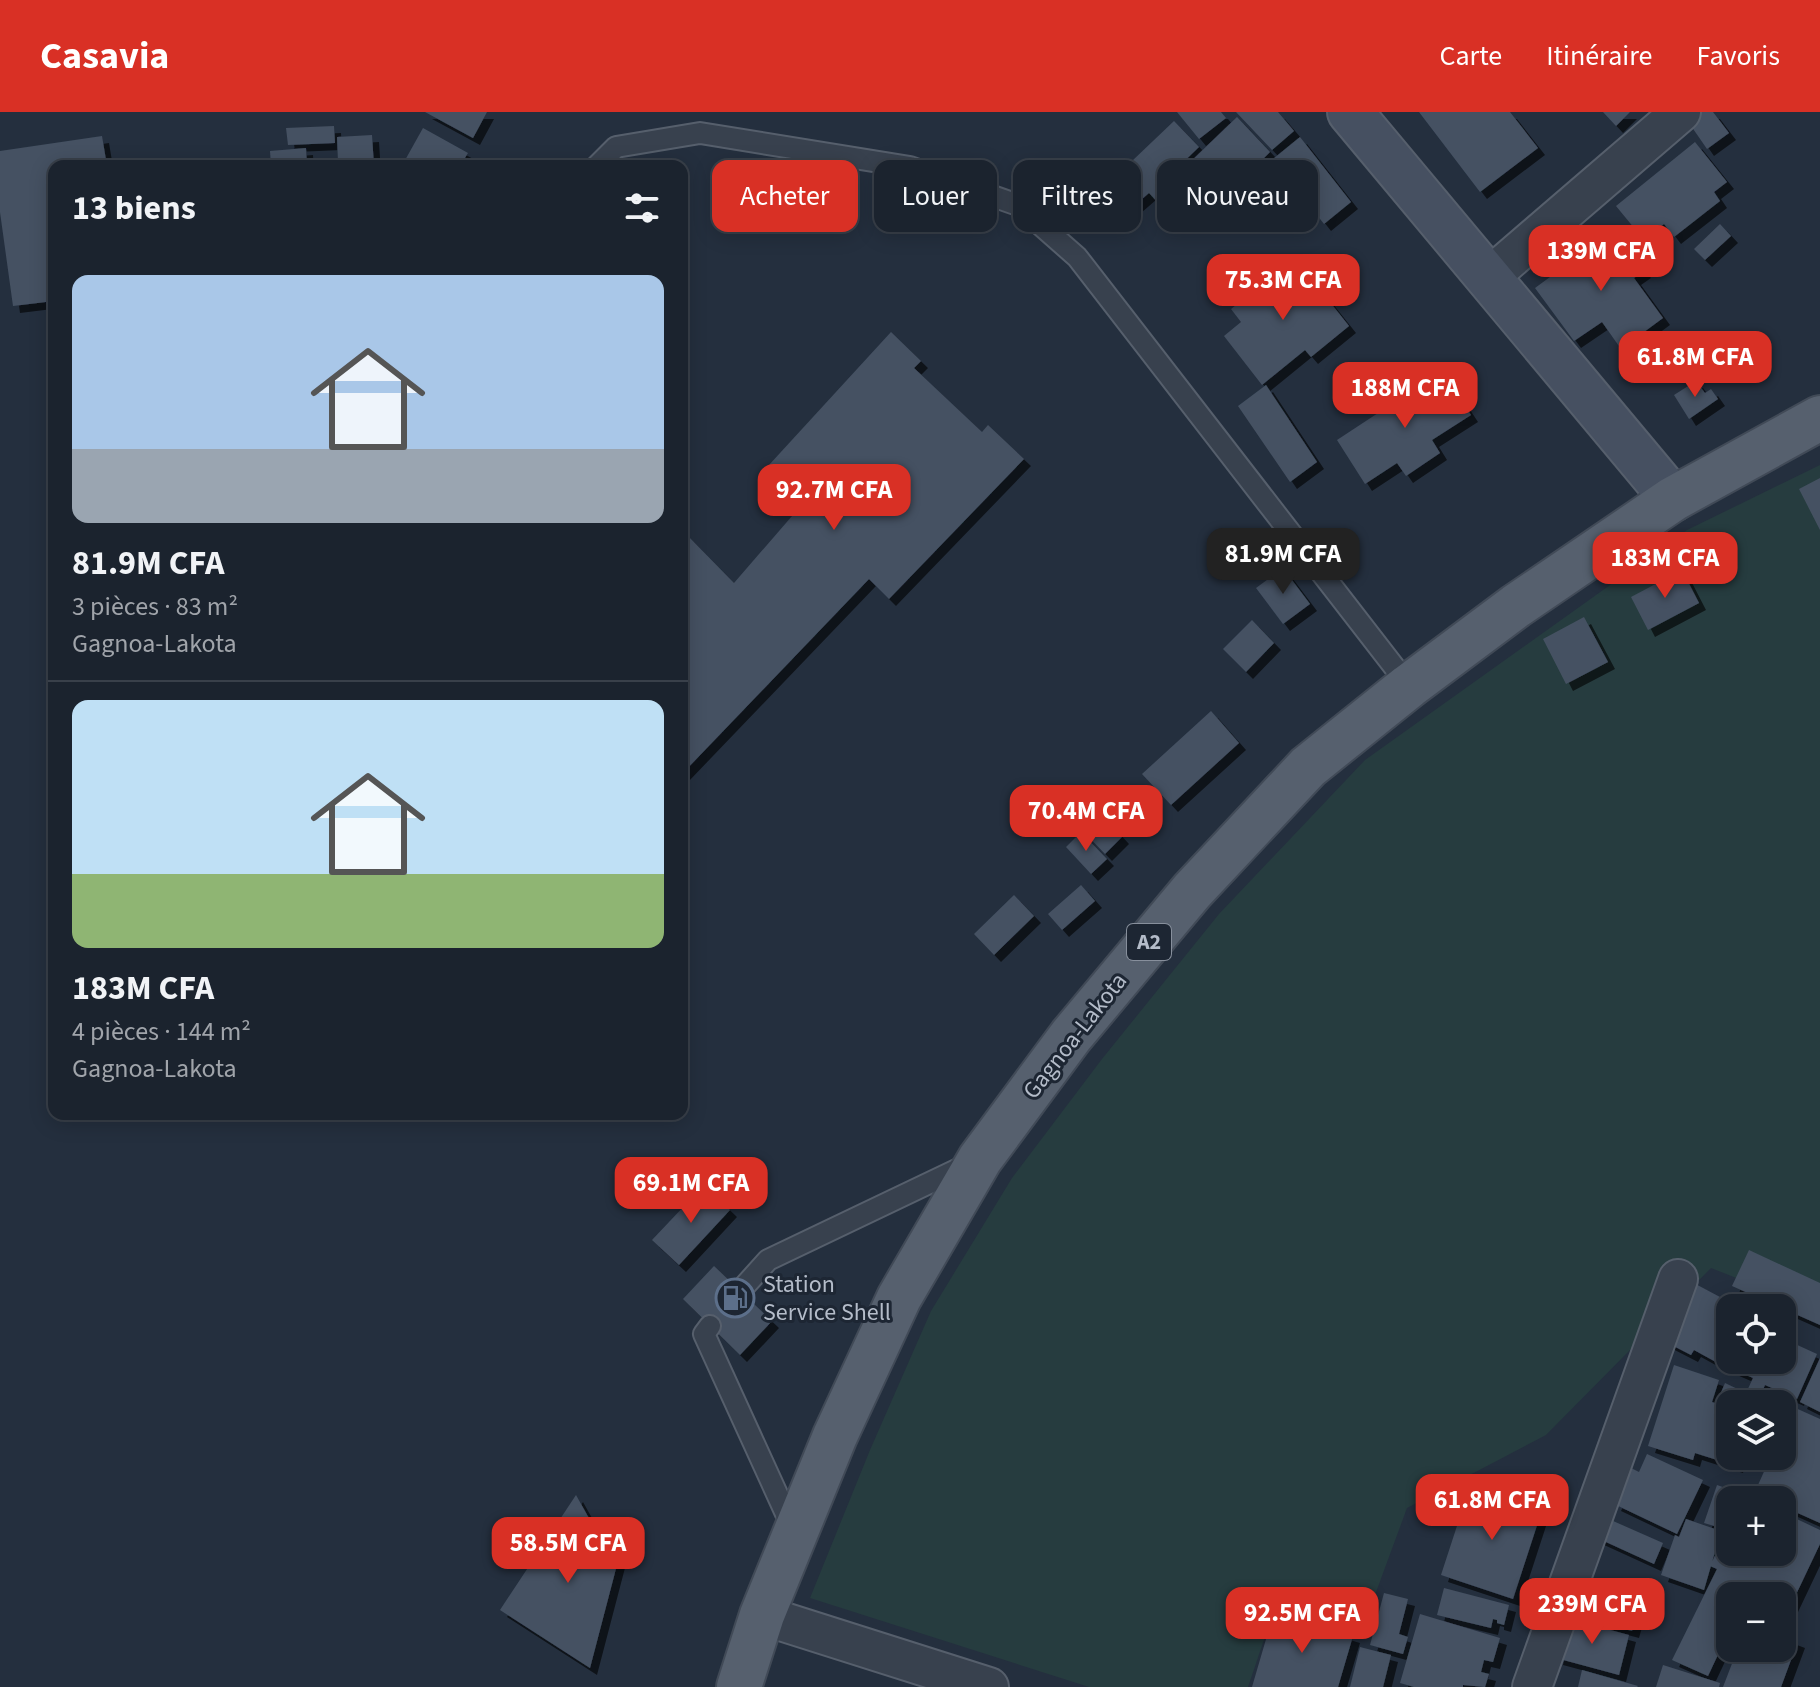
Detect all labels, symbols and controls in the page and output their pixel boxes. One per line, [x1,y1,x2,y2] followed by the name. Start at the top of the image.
[40,29,169,83] text: Casavia
[1439,36,1502,76] text: Carte
[1546,36,1653,76] text: Itinéraire
[1697,36,1780,76] text: Favoris
[712,160,858,232] chip: Acheter
[874,160,997,232] chip: Louer
[1013,160,1141,232] chip: Filtres
[1157,160,1318,232] chip: Nouveau
[72,184,196,233] text: 13 biens
[620,186,664,230] icon: filters
[1518,225,1684,293] pin: 139M CFA
[1547,232,1655,269] text: 139M CFA
[1191,254,1375,322] pin: 75.3M CFA
[1225,261,1341,298] text: 75.3M CFA
[296,327,440,471] icon: home
[1603,331,1787,399] pin: 61.8M CFA
[1637,338,1753,375] text: 61.8M CFA
[1322,362,1488,430] pin: 188M CFA
[1351,369,1459,406] text: 188M CFA
[742,464,926,532] pin: 92.7M CFA
[776,471,892,508] text: 92.7M CFA
[1191,528,1375,596] pin: 81.9M CFA
[1582,532,1748,600] pin: 183M CFA
[1225,535,1341,572] text: 81.9M CFA
[72,539,225,588] text: 81.9M CFA
[1611,539,1719,576] text: 183M CFA
[72,588,238,625] text: 3 pièces · 83 m²
[72,625,237,662] text: Gagnoa-Lakota
[296,752,440,896] icon: home
[994,785,1178,853] pin: 70.4M CFA
[1028,792,1144,829] text: 70.4M CFA
[1127,924,1171,960] road number: A2
[72,964,214,1013] text: 183M CFA
[1014,965,1136,1107] street label: Gagnoa-Lakota
[72,1013,251,1050] text: 4 pièces · 144 m²
[72,1050,237,1087] text: Gagnoa-Lakota
[599,1157,783,1225] pin: 69.1M CFA
[633,1164,749,1201] text: 69.1M CFA
[763,1267,891,1330] place label: Station Service Shell
[714,1277,756,1319] fuel station icon: Station Service Shell
[1716,1294,1796,1662] map controls
[1716,1294,1796,1374] button: locate
[1716,1390,1796,1470] button: layers
[1400,1474,1584,1542] pin: 61.8M CFA
[1434,1481,1550,1518] text: 61.8M CFA
[1716,1486,1796,1566] button: +
[476,1517,660,1585] pin: 58.5M CFA
[510,1524,626,1561] text: 58.5M CFA
[1509,1578,1675,1646] pin: 239M CFA
[1716,1582,1796,1662] button: −
[1538,1585,1646,1622] text: 239M CFA
[1210,1587,1394,1655] pin: 92.5M CFA
[1244,1594,1360,1631] text: 92.5M CFA

